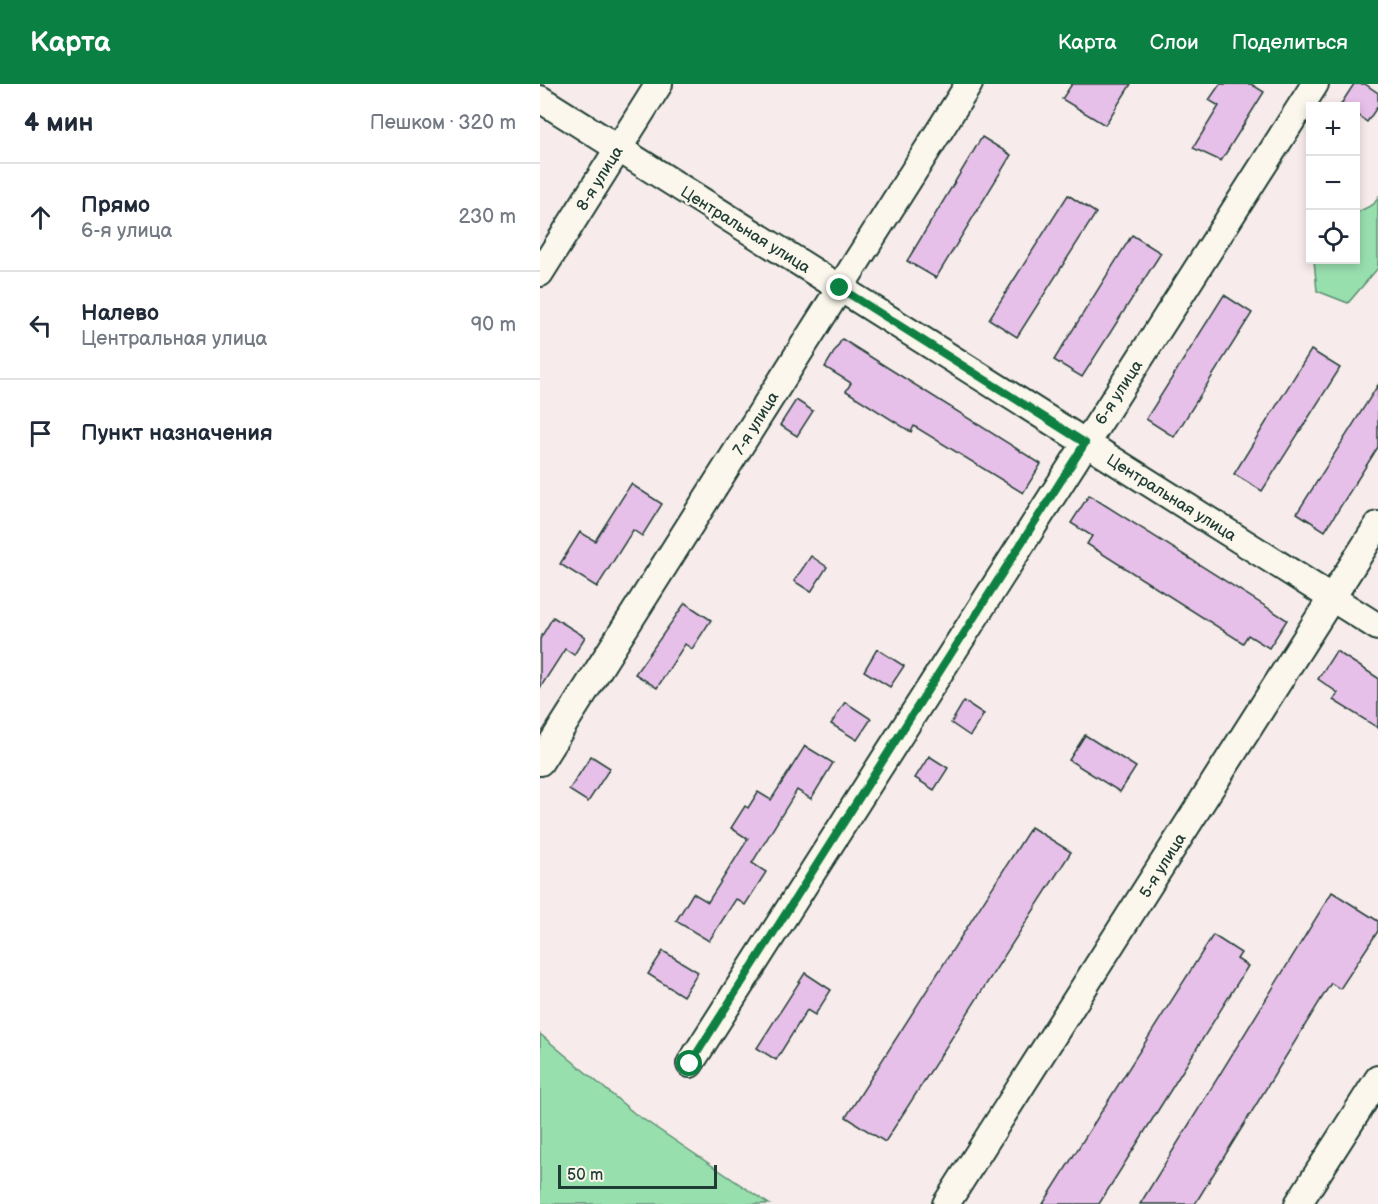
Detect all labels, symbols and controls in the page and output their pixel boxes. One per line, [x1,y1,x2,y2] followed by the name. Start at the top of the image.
[30,26,110,59] text: Карта
[1058,30,1117,55] text: Карта
[1150,30,1199,55] text: Слои
[1232,30,1348,55] text: Поделиться
[1306,102,1360,264] map controls
[1306,102,1360,156] button: +
[24,108,93,139] text: 4 мин
[370,111,516,135] text: Пешком · 320 m
[573,142,628,215] street label: 8-я улица
[1306,156,1360,210] button: −
[677,183,814,278] street label: Центральная улица
[81,192,150,219] text: Прямо
[24,201,57,234] icon: ahead
[459,205,516,229] text: 230 m
[1306,210,1360,264] button: locate
[81,219,172,243] text: 6-я улица
[826,274,852,300] route end
[81,300,159,327] text: Налево
[24,309,57,342] icon: left
[471,313,516,337] text: 90 m
[81,327,267,351] text: Центральная улица
[1091,357,1147,429] street label: 6-я улица
[729,388,783,459] street label: 7-я улица
[24,417,57,450] icon: arrive
[81,420,273,447] text: Пункт назначения
[1103,451,1240,546] street label: Центральная улица
[1136,830,1191,902] street label: 5-я улица
[676,1050,702,1076] route start
[558,1162,717,1190] scale bar
[567,1166,603,1185] text: 50 m

